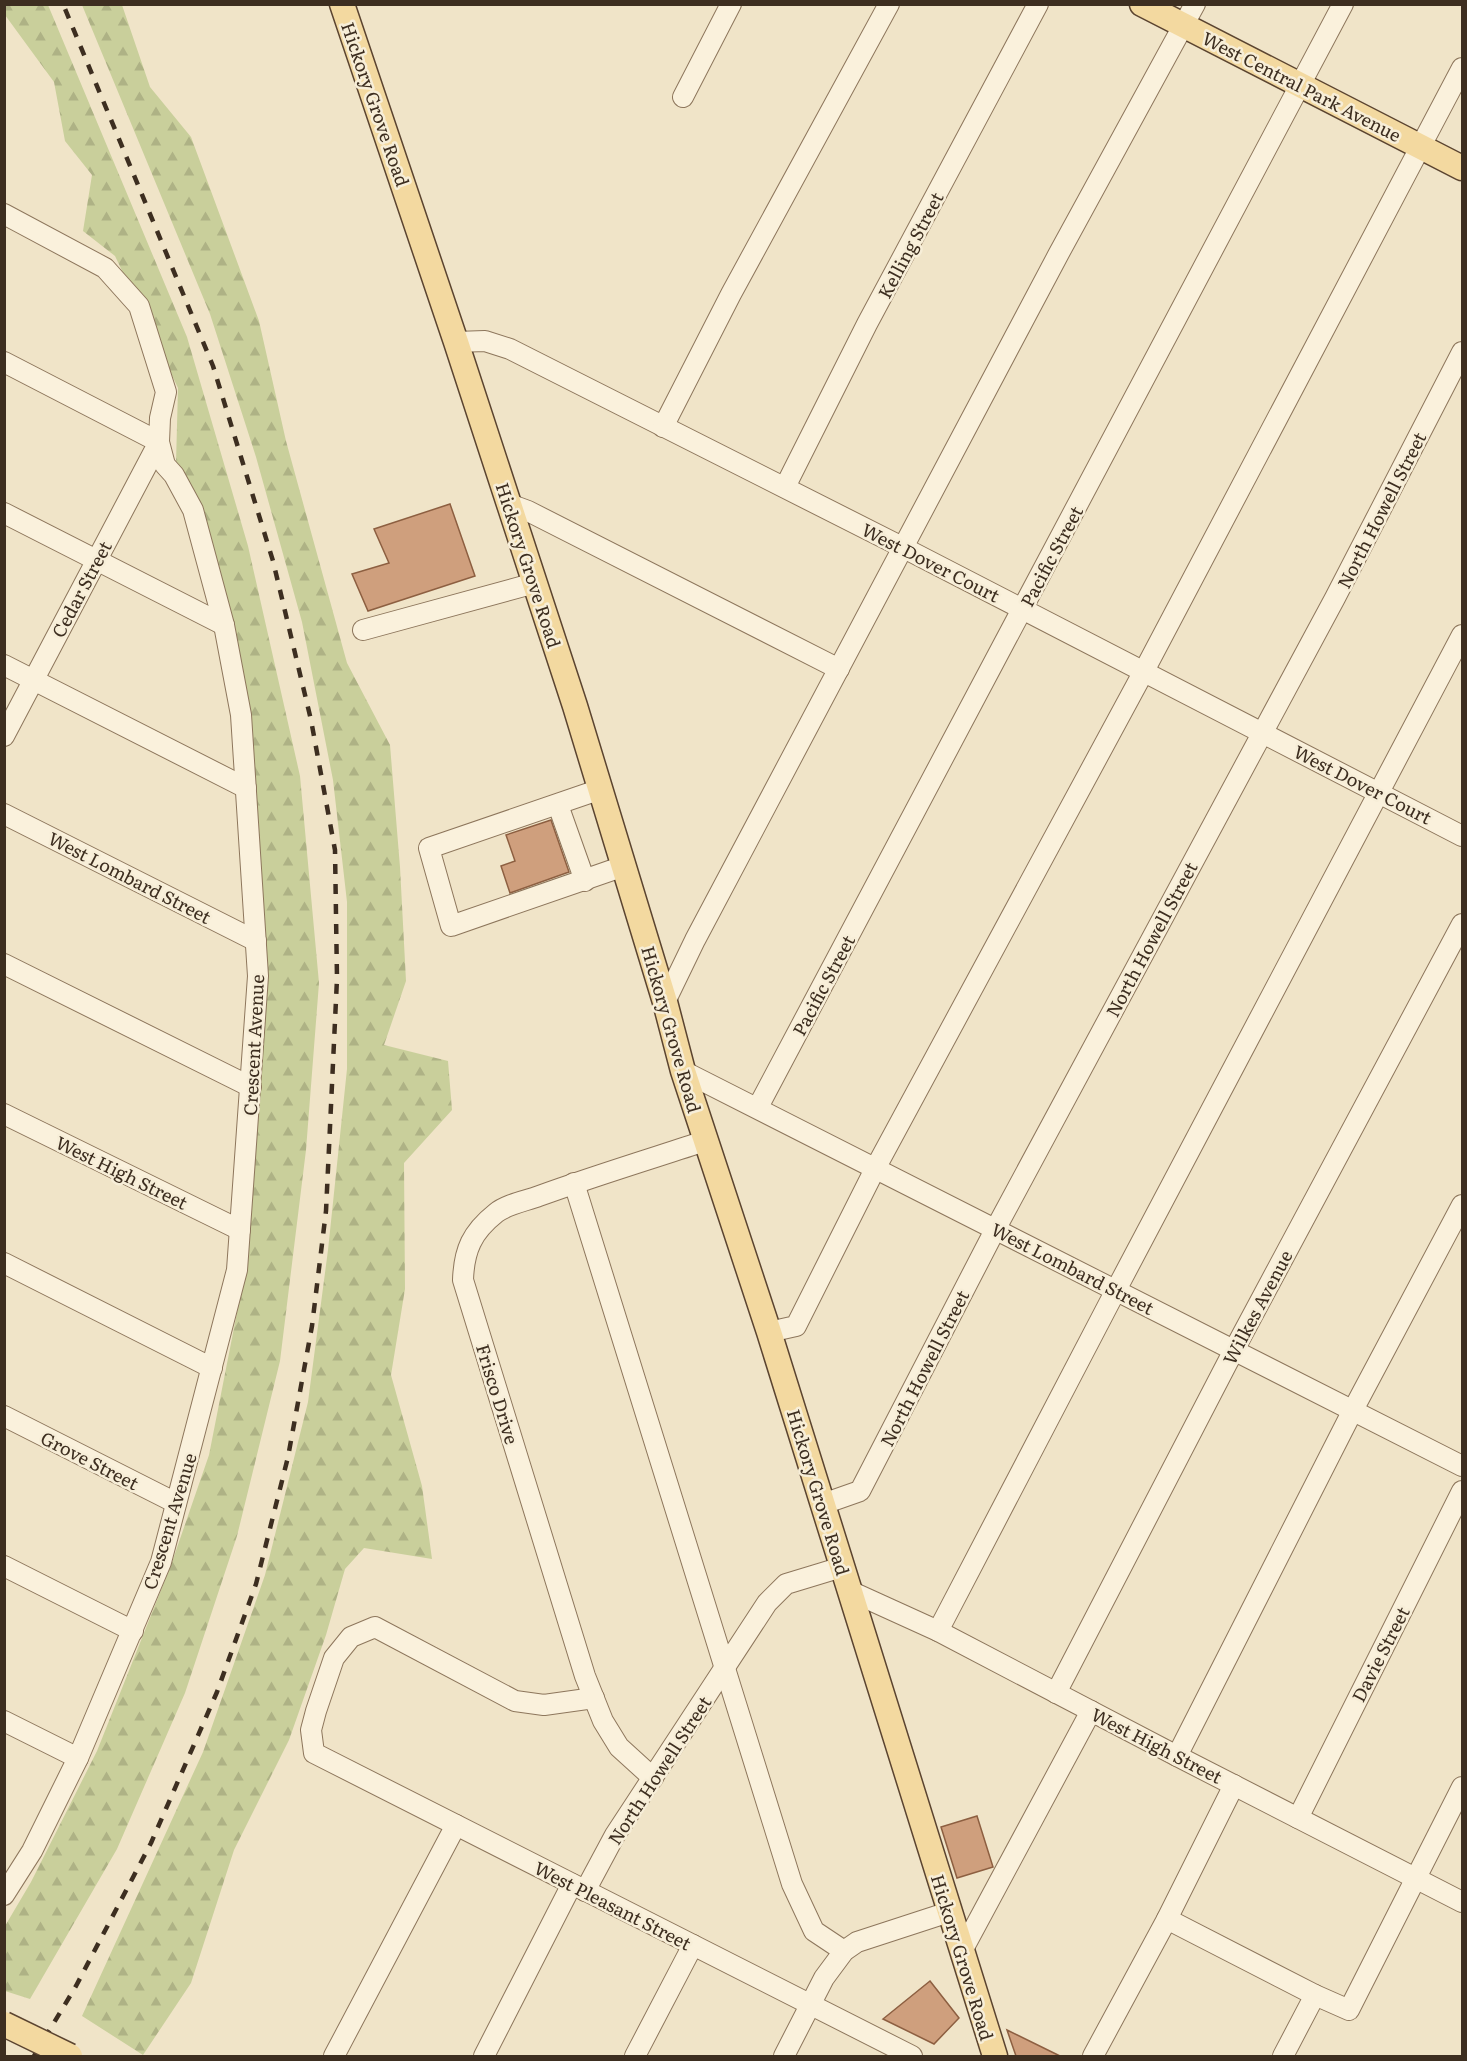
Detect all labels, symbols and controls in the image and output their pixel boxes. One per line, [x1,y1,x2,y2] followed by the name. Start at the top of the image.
[335,18,417,190] street label: Hickory Grove Road
[1198,24,1406,148] street label: West Central Park Avenue
[871,186,950,303] street label: Kelling Street
[1330,426,1433,593] street label: North Howell Street
[490,479,568,651] street label: Hickory Grove Road
[1013,500,1089,611] street label: Pacific Street
[857,516,1005,609] street label: West Dover Court
[44,535,118,642] street label: Cedar Street
[1289,738,1437,831] street label: West Dover Court
[44,824,217,930] street label: West Lombard Street
[1099,856,1204,1022] street label: North Howell Street
[785,929,861,1040] street label: Pacific Street
[635,942,709,1116] street label: Hickory Grove Road
[236,974,270,1116] street label: Crescent Avenue
[51,1128,193,1216] street label: West High Street
[987,1215,1160,1321] street label: West Lombard Street
[1215,1245,1299,1369] street label: Wilkes Avenue
[873,1284,976,1451] street label: North Howell Street
[470,1340,526,1448] street label: Frisco Drive
[781,1406,857,1578] street label: Hickory Grove Road
[36,1424,144,1497] street label: Grove Street
[135,1449,203,1593] street label: Crescent Avenue
[1344,1601,1416,1706] street label: Davie Street
[601,1690,718,1850] street label: North Howell Street
[1087,1700,1228,1790] street label: West High Street
[530,1854,697,1957] street label: West Pleasant Street
[925,1871,1001,2043] street label: Hickory Grove Road

